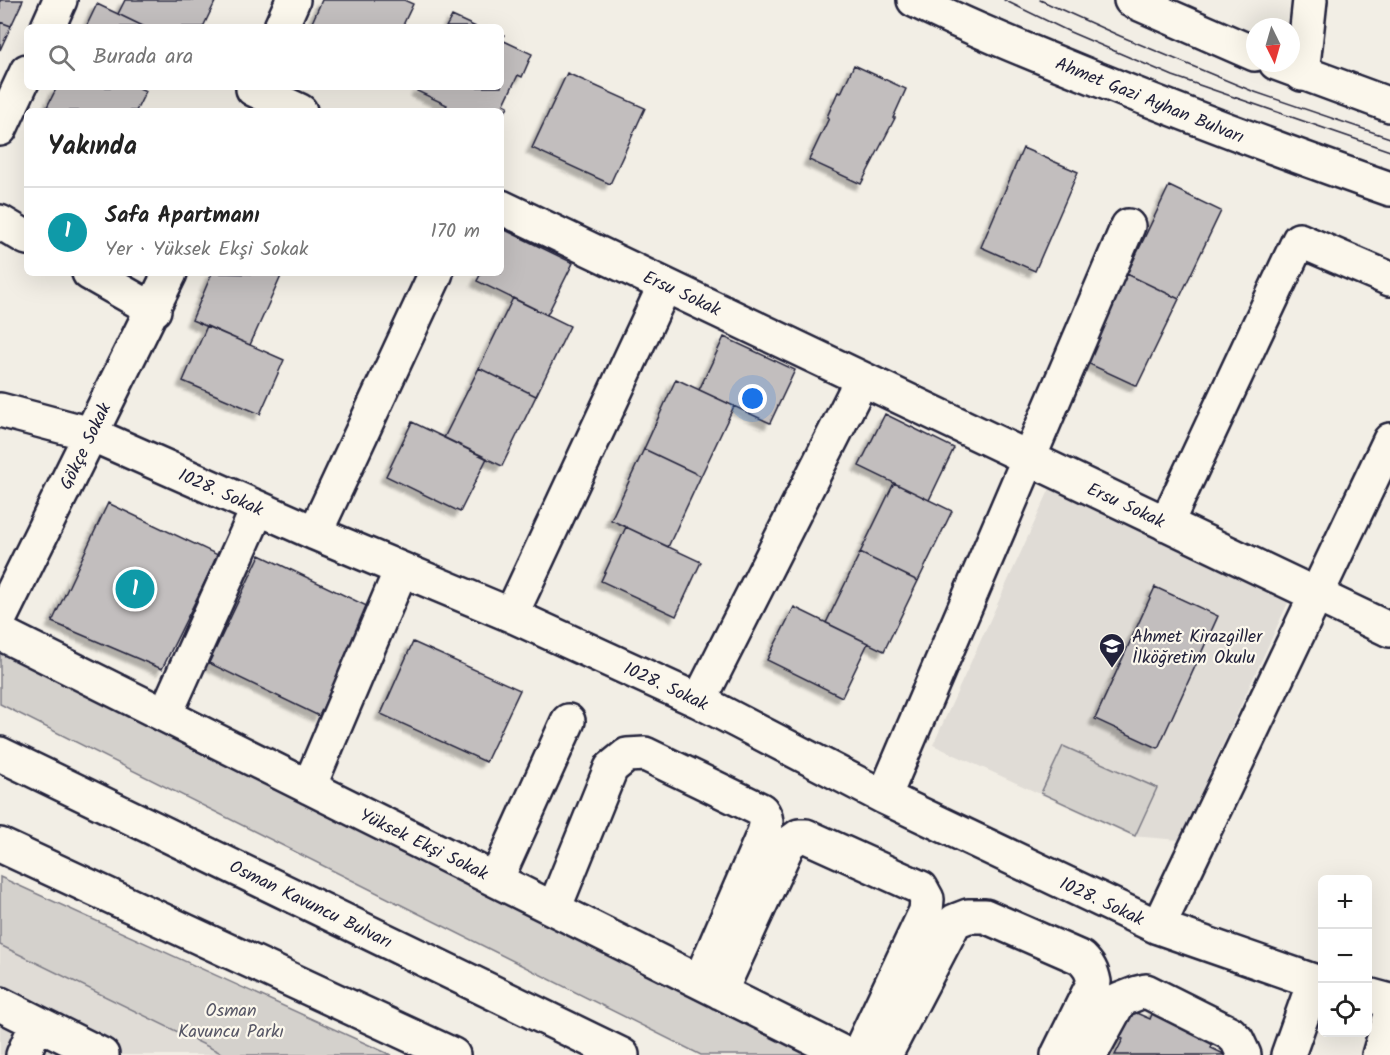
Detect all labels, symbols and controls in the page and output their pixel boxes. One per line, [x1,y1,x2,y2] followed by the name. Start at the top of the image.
[1246,18,1300,72] north arrow
[24,24,504,90] search box
[93,40,193,75] text: Burada ara
[45,41,78,74] icon: search
[1051,50,1248,153] street label: Ahmet Gazi Ayhan Bulvarı
[48,126,137,168] text: Yakında
[105,199,260,234] text: Safa Apartmanı
[64,216,71,248] text: 1
[431,216,480,248] text: 170 m
[105,234,308,266] text: Yer · Yüksek Ekşi Sokak
[638,264,726,325] street label: Ersu Sokak
[738,384,767,413] your location
[53,398,120,495] street label: Gökçe Sokak
[173,462,268,525] street label: 1028. Sokak
[1082,476,1170,537] street label: Ersu Sokak
[116,566,154,612] pin: 1
[1132,623,1263,673] place label: Ahmet Kirazgiller İlköğretim Okulu
[1097,631,1127,669] school or university icon: Ahmet Kirazgiller İlköğretim Okulu
[618,655,713,720] street label: 1028. Sokak
[354,802,493,889] street label: Yüksek Ekşi Sokak
[224,853,397,957] street label: Osman Kavuncu Bulvarı
[1054,870,1149,935] street label: 1028. Sokak
[1318,875,1372,1037] map controls
[1318,875,1372,929] button: +
[1318,929,1372,983] button: −
[1318,983,1372,1037] button: locate
[178,997,284,1047] park label: Osman Kavuncu Parkı

